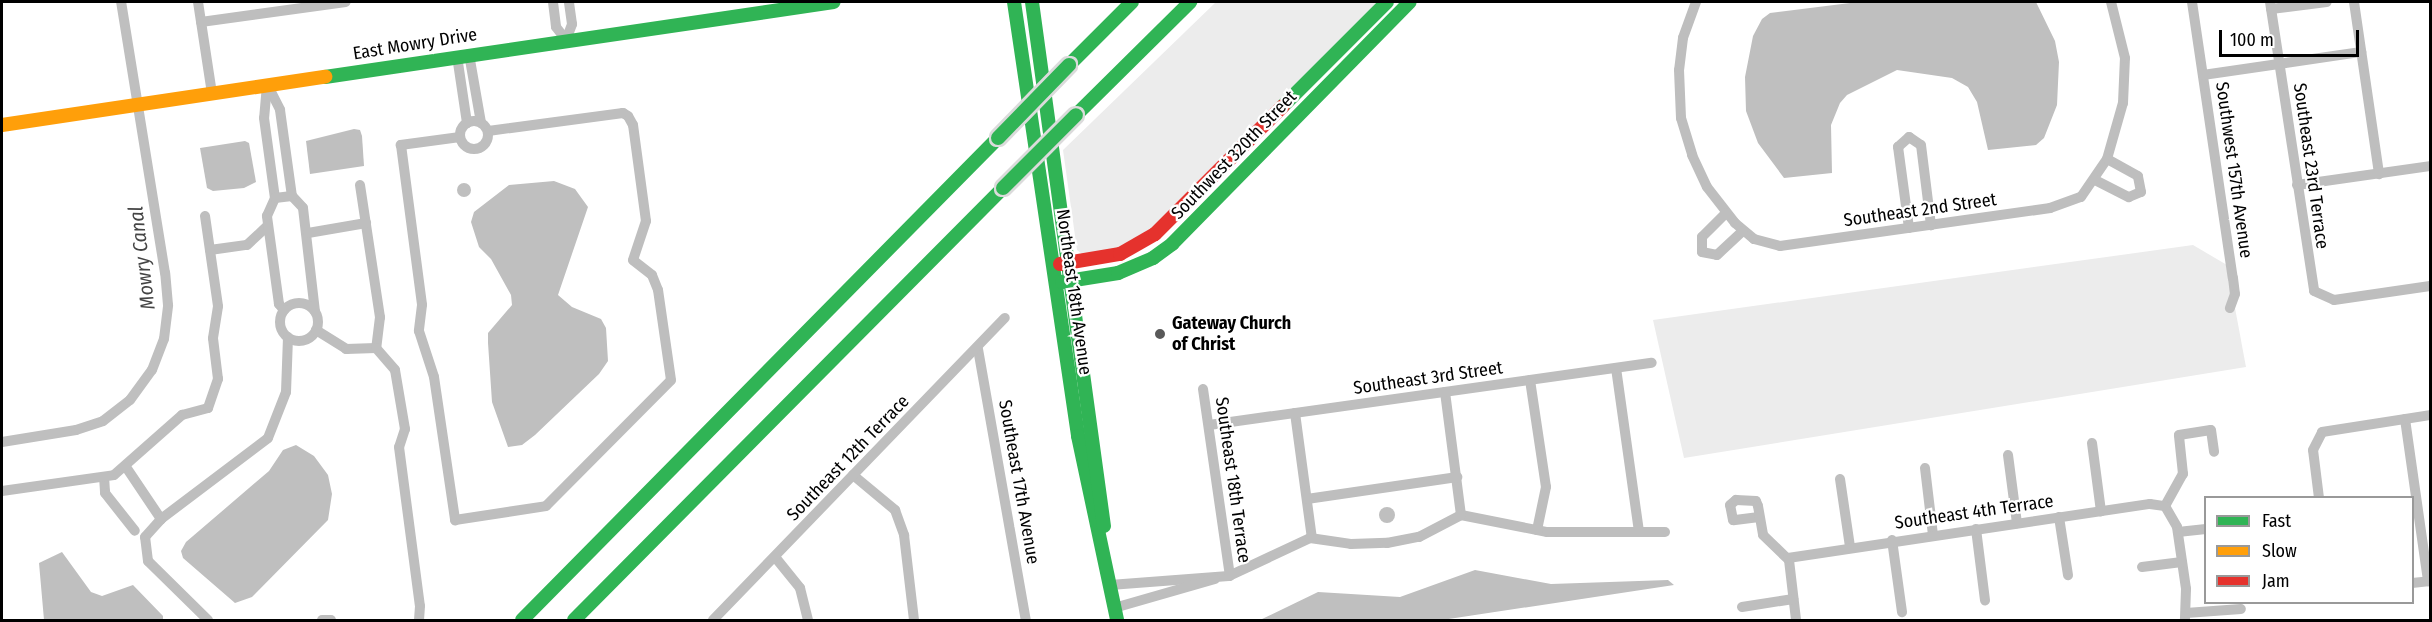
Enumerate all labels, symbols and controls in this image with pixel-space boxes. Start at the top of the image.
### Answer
scale bar [2222,18,2362,56]
street label: East Mowry Drive [351,24,479,64]
text: 100 m [2230,29,2274,51]
street label: Southwest 157th Avenue [2211,81,2257,259]
street label: Southeast 23rd Terrace [2289,82,2333,250]
street label: Southwest 320th Street [1167,86,1301,224]
street label: Southeast 2nd Street [1842,189,1998,231]
water label: Mowry Canal [124,205,160,311]
street label: Northeast 18th Avenue [1052,208,1096,376]
place label: Gateway Church of Christ [1172,313,1291,356]
marker: Gateway Church of Christ [1153,327,1167,341]
street label: Southeast 3rd Street [1352,357,1504,399]
street label: Southeast 12th Terrace [782,391,914,525]
street label: Southeast 18th Terrace [1211,396,1255,564]
street label: Southeast 17th Avenue [994,398,1044,566]
street label: Southeast 4th Terrace [1893,490,2055,534]
legend [2204,496,2414,604]
text: Fast [2262,510,2291,532]
text: Slow [2262,540,2297,562]
text: Jam [2262,570,2290,592]

